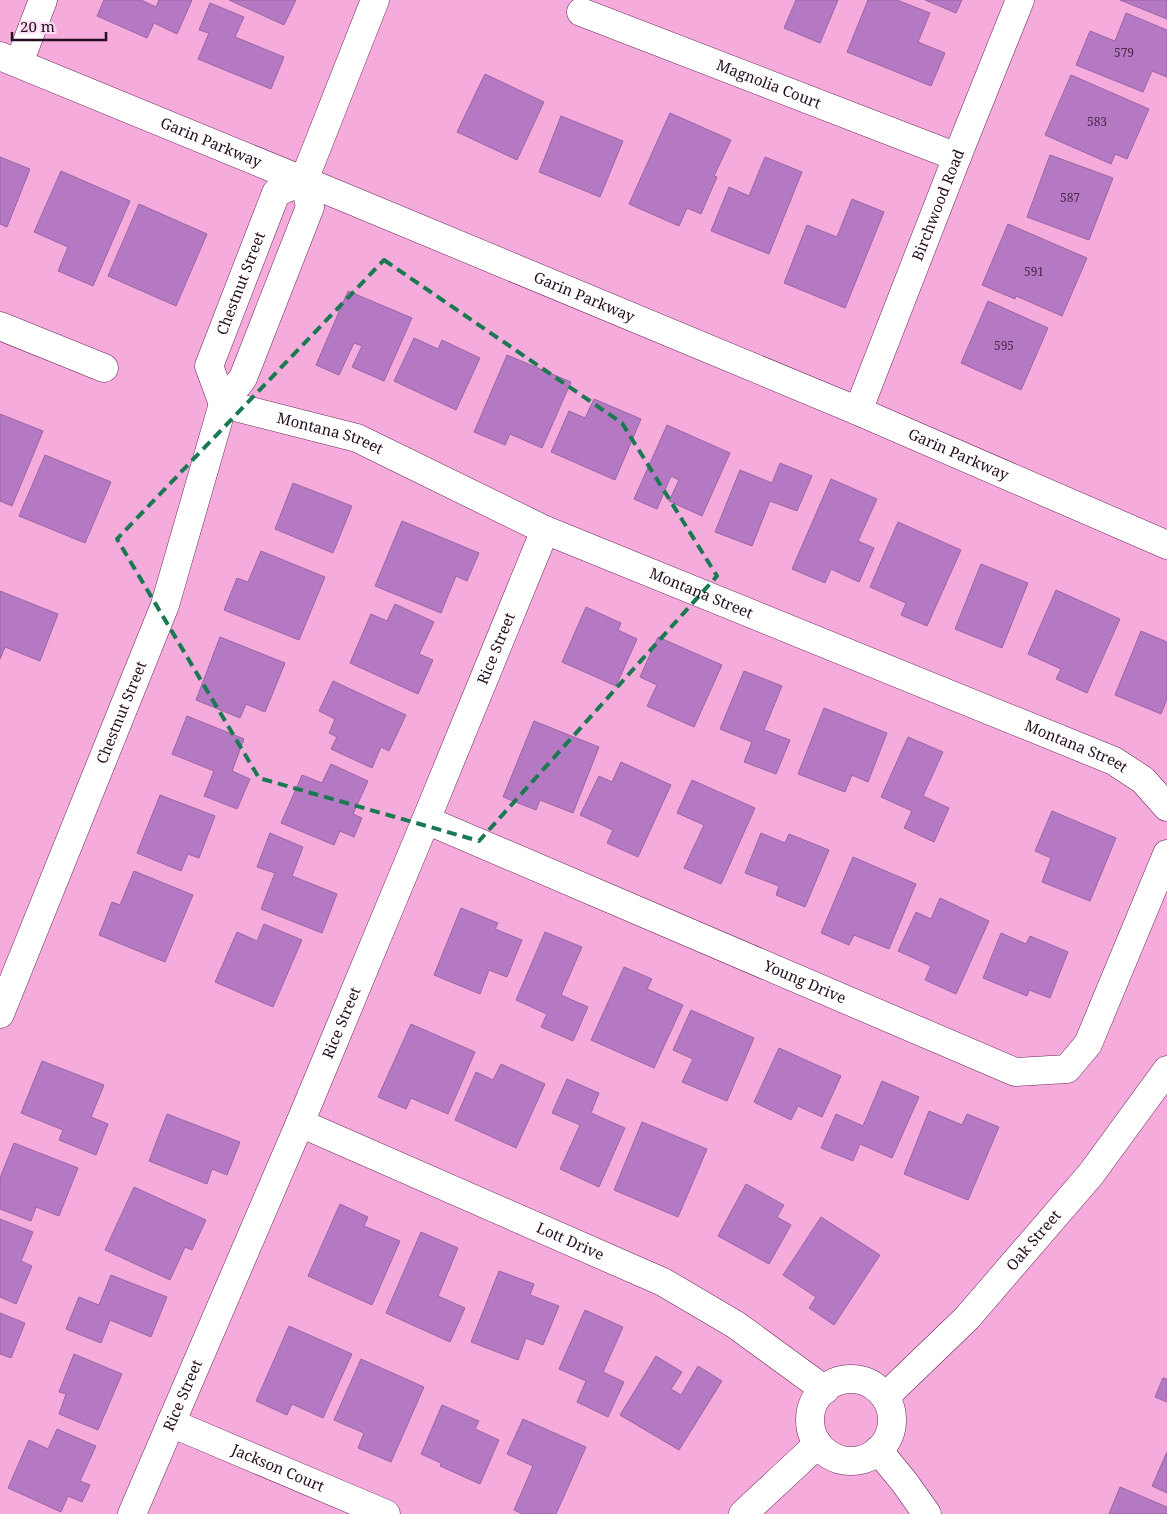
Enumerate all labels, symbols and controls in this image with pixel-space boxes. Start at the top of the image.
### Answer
scale bar [12,10,106,42]
text: 20 m [20,16,55,36]
house number: 579 [1114,44,1134,61]
street label: Magnolia Court [714,54,824,113]
street label: Garin Parkway [158,112,265,172]
house number: 583 [1087,113,1107,130]
street label: Birchwood Road [907,146,968,263]
house number: 587 [1060,189,1080,206]
street label: Chestnut Street [211,229,269,338]
house number: 591 [1024,263,1044,280]
street label: Garin Parkway [531,266,639,326]
house number: 595 [994,337,1014,354]
street label: Montana Street [275,407,387,458]
street label: Garin Parkway [905,423,1013,484]
street label: Montana Street [647,562,756,622]
street label: Rice Street [472,609,519,687]
street label: Chestnut Street [91,658,150,767]
street label: Montana Street [1022,715,1132,776]
street label: Young Drive [760,954,849,1008]
street label: Rice Street [317,984,365,1061]
street label: Oak Street [1001,1205,1065,1275]
street label: Lott Drive [534,1217,608,1264]
street label: Rice Street [158,1356,206,1434]
street label: Jackson Court [228,1438,328,1496]

